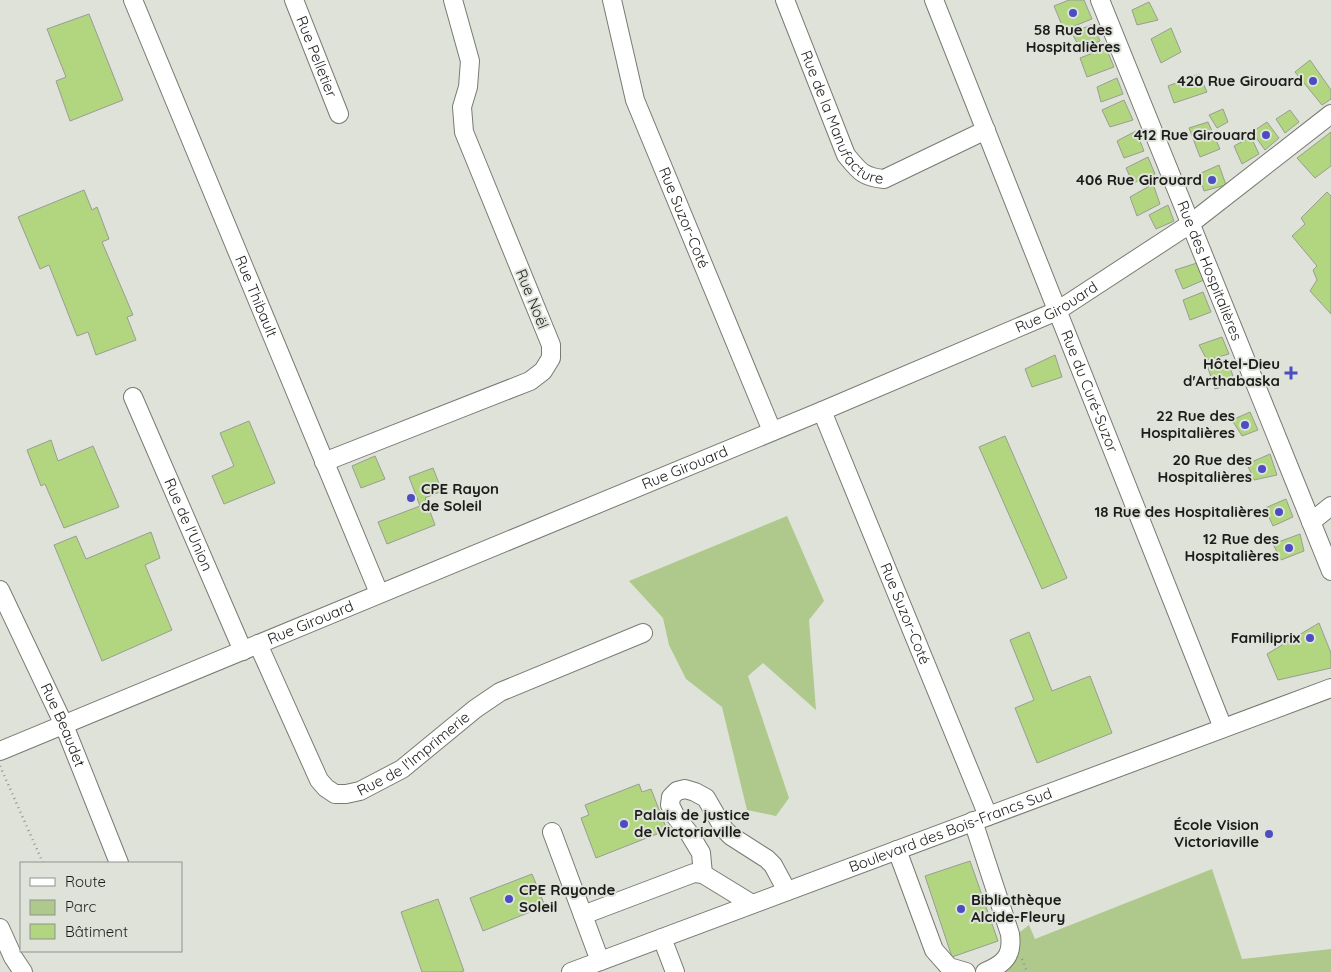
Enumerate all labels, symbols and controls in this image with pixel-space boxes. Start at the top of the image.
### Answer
marker: 58 Rue des Hospitalières [1067,7,1079,19]
street label: Rue Pelletier [292,13,342,100]
place label: 58 Rue des Hospitalières [1026,20,1120,56]
street label: Rue de la Manufacture [797,48,885,188]
place label: 420 Rue Girouard [1177,71,1303,90]
marker: 420 Rue Girouard [1307,75,1319,87]
place label: 412 Rue Girouard [1134,125,1256,144]
marker: 412 Rue Girouard [1260,129,1272,141]
street label: Rue Suzor-Coté [655,164,714,271]
place label: 406 Rue Girouard [1076,170,1202,189]
marker: 406 Rue Girouard [1206,174,1218,186]
street label: Rue des Hospitalières [1173,198,1247,343]
street label: Rue Thibault [231,253,282,340]
street label: Rue Noël [512,266,553,332]
street label: Rue Girouard [1012,277,1101,337]
street label: Rue du Curé-Suzor [1057,327,1123,455]
place label: Hôtel-Dieu d'Arthabaska [1183,354,1280,390]
marker: Hôtel-Dieu d'Arthabaska [1284,366,1298,380]
place label: 22 Rue des Hospitalières [1140,406,1235,442]
marker: 22 Rue des Hospitalières [1239,419,1251,431]
street label: Rue Girouard [639,441,730,494]
place label: 20 Rue des Hospitalières [1157,450,1252,486]
marker: 20 Rue des Hospitalières [1256,463,1268,475]
street label: Rue de l'Union [160,475,217,574]
place label: CPE Rayon de Soleil [421,479,499,515]
marker: CPE Rayon de Soleil [405,492,417,504]
place label: 18 Rue des Hospitalières [1094,502,1269,521]
marker: 18 Rue des Hospitalières [1273,506,1285,518]
place label: 12 Rue des Hospitalières [1184,529,1279,565]
marker: 12 Rue des Hospitalières [1283,542,1295,554]
street label: Rue Suzor-Coté [876,560,935,667]
street label: Rue Girouard [264,596,356,648]
place label: Familiprix [1231,628,1301,647]
marker: Familiprix [1304,632,1316,644]
street label: Rue Beaudet [37,680,90,770]
street label: Rue de l'Imprimerie [354,707,473,800]
street label: Boulevard des Bois-Francs Sud [846,783,1054,876]
place label: Palais de justice de Victoriaville [634,805,750,841]
place label: École Vision Victoriaville [1174,815,1259,851]
marker: Palais de justice de Victoriaville [618,818,630,830]
marker: École Vision Victoriaville [1263,828,1275,840]
legend [20,862,182,952]
text: Route [65,872,106,891]
place label: CPE Rayonde Soleil [519,880,615,916]
place label: Bibliothèque Alcide-Fleury [971,890,1065,926]
marker: CPE Rayonde Soleil [503,893,515,905]
text: Parc [65,897,96,916]
marker: Bibliothèque Alcide-Fleury [955,903,967,915]
text: Bâtiment [65,922,128,941]

